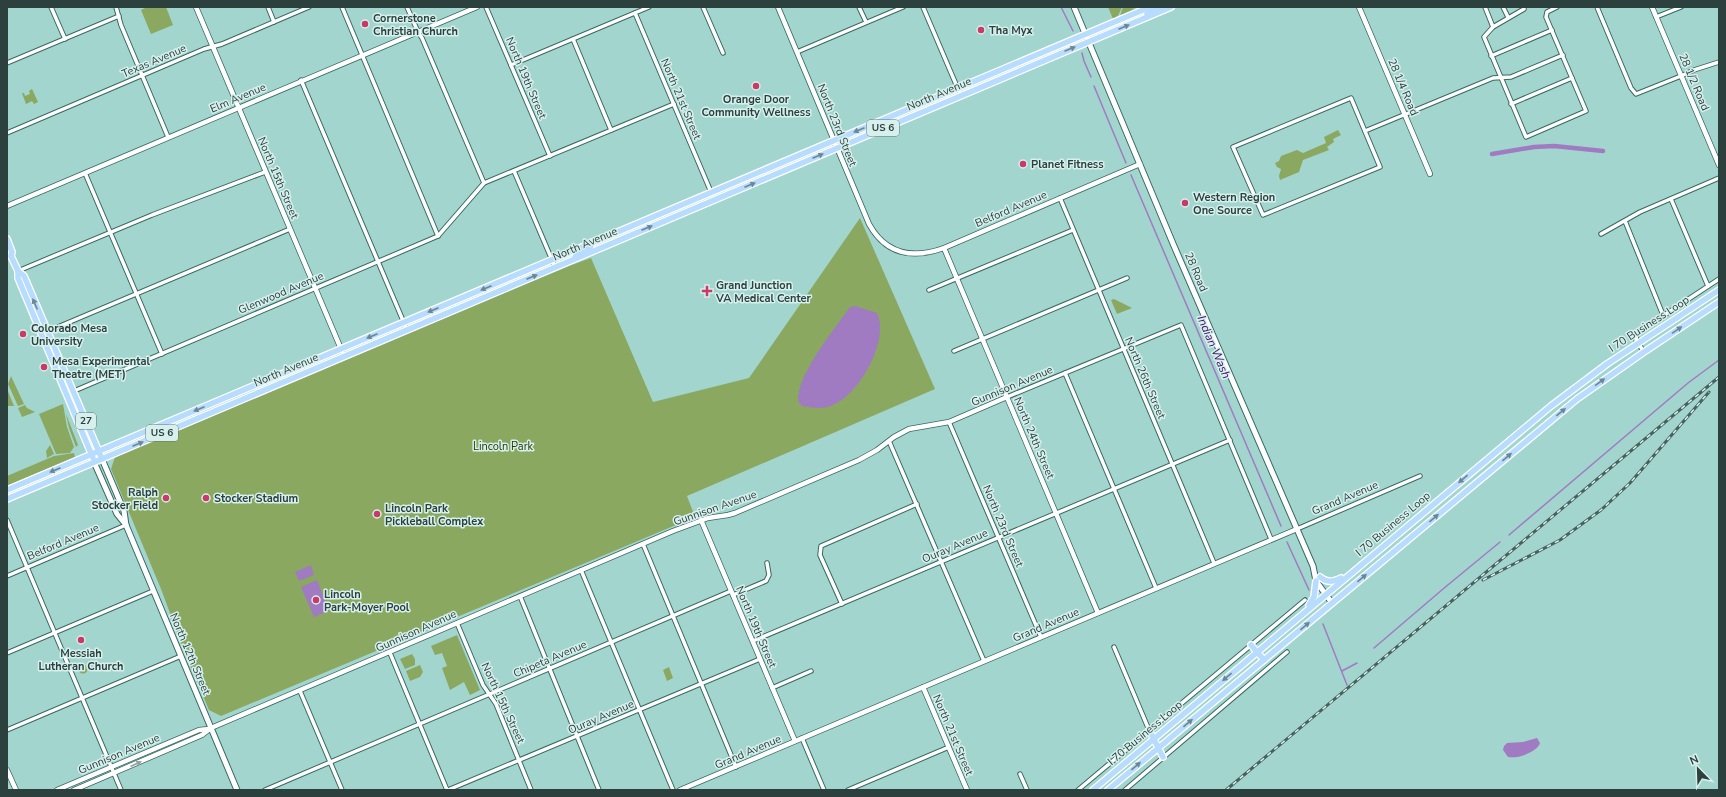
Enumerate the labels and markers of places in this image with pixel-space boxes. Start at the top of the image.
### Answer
place label: Cornerstone Christian Church [373,11,458,39]
marker: Cornerstone Christian Church [360,19,370,29]
place label: Tha Myx [989,23,1033,38]
marker: Tha Myx [976,25,986,35]
marker: Orange Door Community Wellness [751,81,761,91]
place label: Orange Door Community Wellness [701,92,811,120]
place label: Planet Fitness [1031,157,1104,172]
marker: Planet Fitness [1018,159,1028,169]
place label: Western Region One Source [1193,190,1275,218]
marker: Western Region One Source [1180,198,1190,208]
place label: Grand Junction VA Medical Center [715,278,812,306]
marker: Grand Junction VA Medical Center [701,285,713,297]
place label: Colorado Mesa University [31,321,107,349]
marker: Colorado Mesa University [18,329,28,339]
place label: Mesa Experimental Theatre (MET) [52,354,150,382]
marker: Mesa Experimental Theatre (MET) [39,362,49,372]
place label: Ralph Stocker Field [91,485,158,513]
place label: Stocker Stadium [214,491,298,506]
marker: Ralph Stocker Field [161,493,171,503]
marker: Stocker Stadium [201,493,211,503]
place label: Lincoln Park Pickleball Complex [385,501,484,529]
marker: Lincoln Park Pickleball Complex [372,509,382,519]
place label: Lincoln Park-Moyer Pool [324,587,410,615]
marker: Lincoln Park-Moyer Pool [311,595,321,605]
marker: Messiah Lutheran Church [76,635,86,645]
place label: Messiah Lutheran Church [39,646,123,674]

